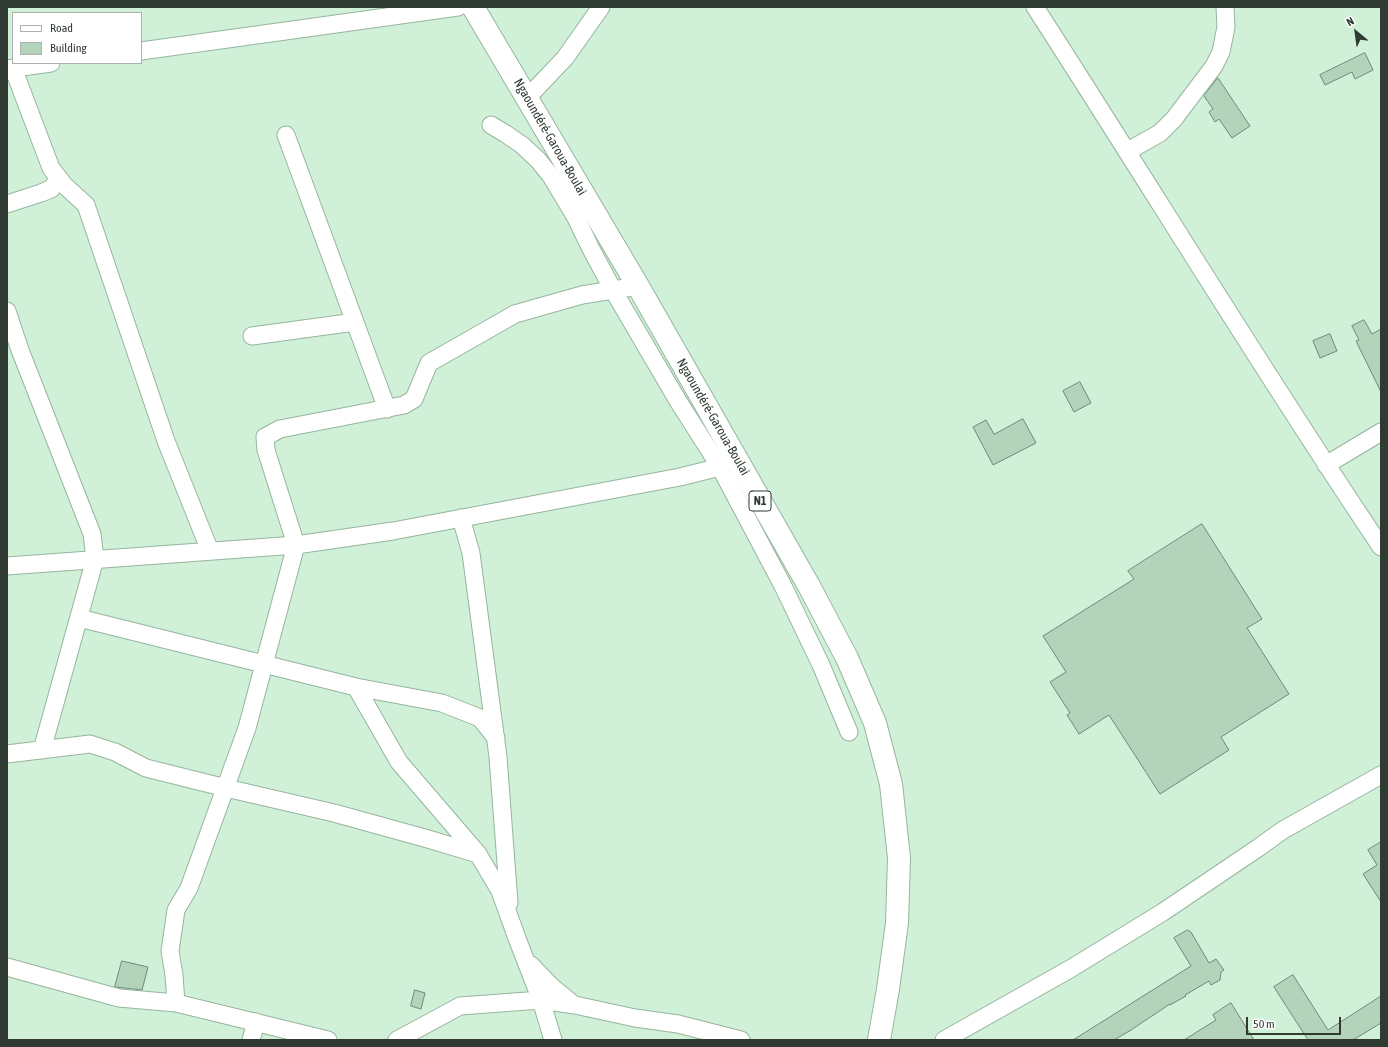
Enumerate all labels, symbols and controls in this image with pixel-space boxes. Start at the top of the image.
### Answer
legend [12,12,142,64]
north arrow [1336,12,1376,52]
text: N [1344,15,1356,28]
text: Road [50,21,73,35]
text: Building [50,41,87,55]
street label: Ngaoundéré-Garoua-Boulai [510,76,590,198]
street label: Ngaoundéré-Garoua-Boulai [673,356,753,478]
road number: N1 [749,491,771,511]
scale bar [1248,1009,1343,1035]
text: 50 m [1253,1017,1275,1031]

